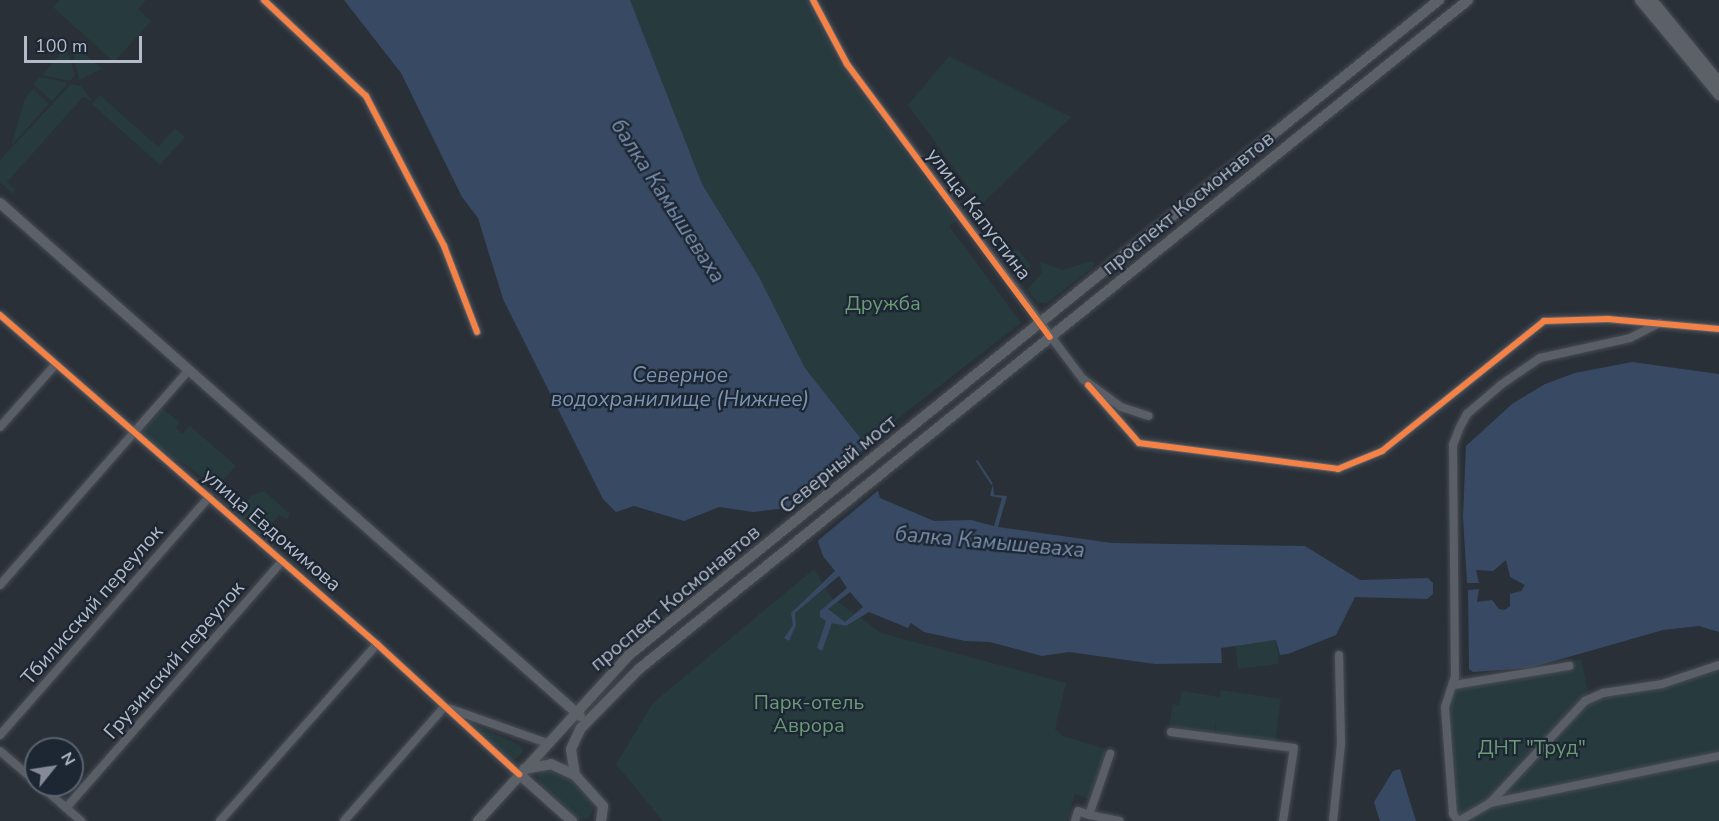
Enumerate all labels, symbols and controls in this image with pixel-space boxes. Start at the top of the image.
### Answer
scale bar [27,24,146,62]
text: 100 m [35,34,87,58]
water label: балка Камышеваха [606,114,730,288]
street label: проспект Космонавтов [1097,126,1279,280]
street label: улица Капустина [922,143,1036,285]
park label: Дружба [845,291,921,315]
water label: Северное водохранилище (Нижнее) [551,362,809,412]
street label: Северный мост [775,409,901,519]
street label: улица Евдокимова [198,463,346,597]
street label: Тбилисский переулок [16,520,168,690]
street label: проспект Космонавтов [585,520,765,676]
water label: балка Камышеваха [894,521,1086,563]
street label: Грузинский переулок [99,576,249,744]
park label: Парк-отель Аврора [754,690,864,737]
park label: ДНТ "Труд" [1478,735,1586,759]
north arrow [24,737,84,797]
text: N [55,748,80,770]

